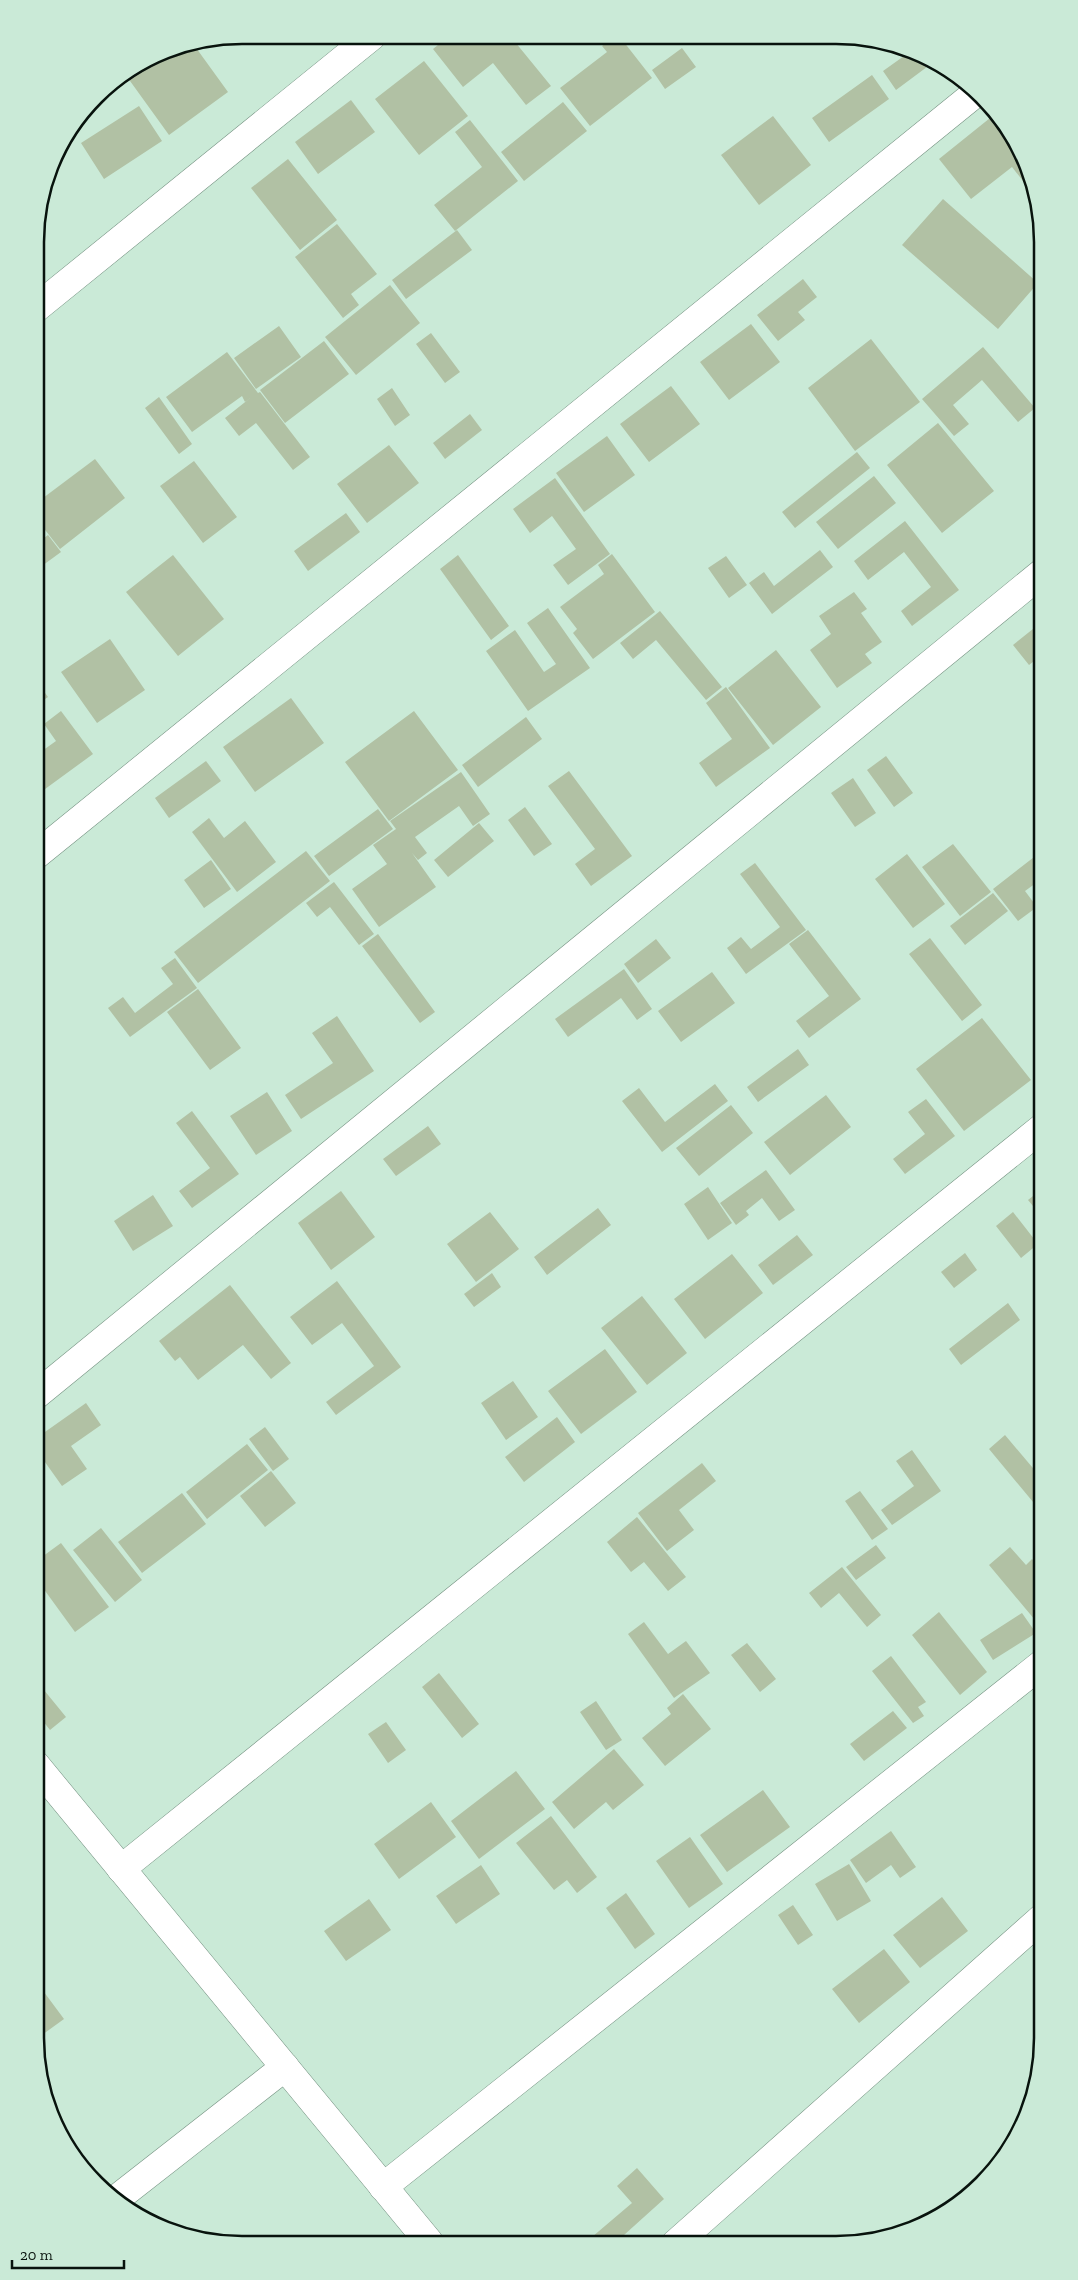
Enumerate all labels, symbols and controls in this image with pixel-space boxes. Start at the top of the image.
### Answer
scale bar [12,2238,125,2270]
text: 20 m [20,2246,53,2264]

